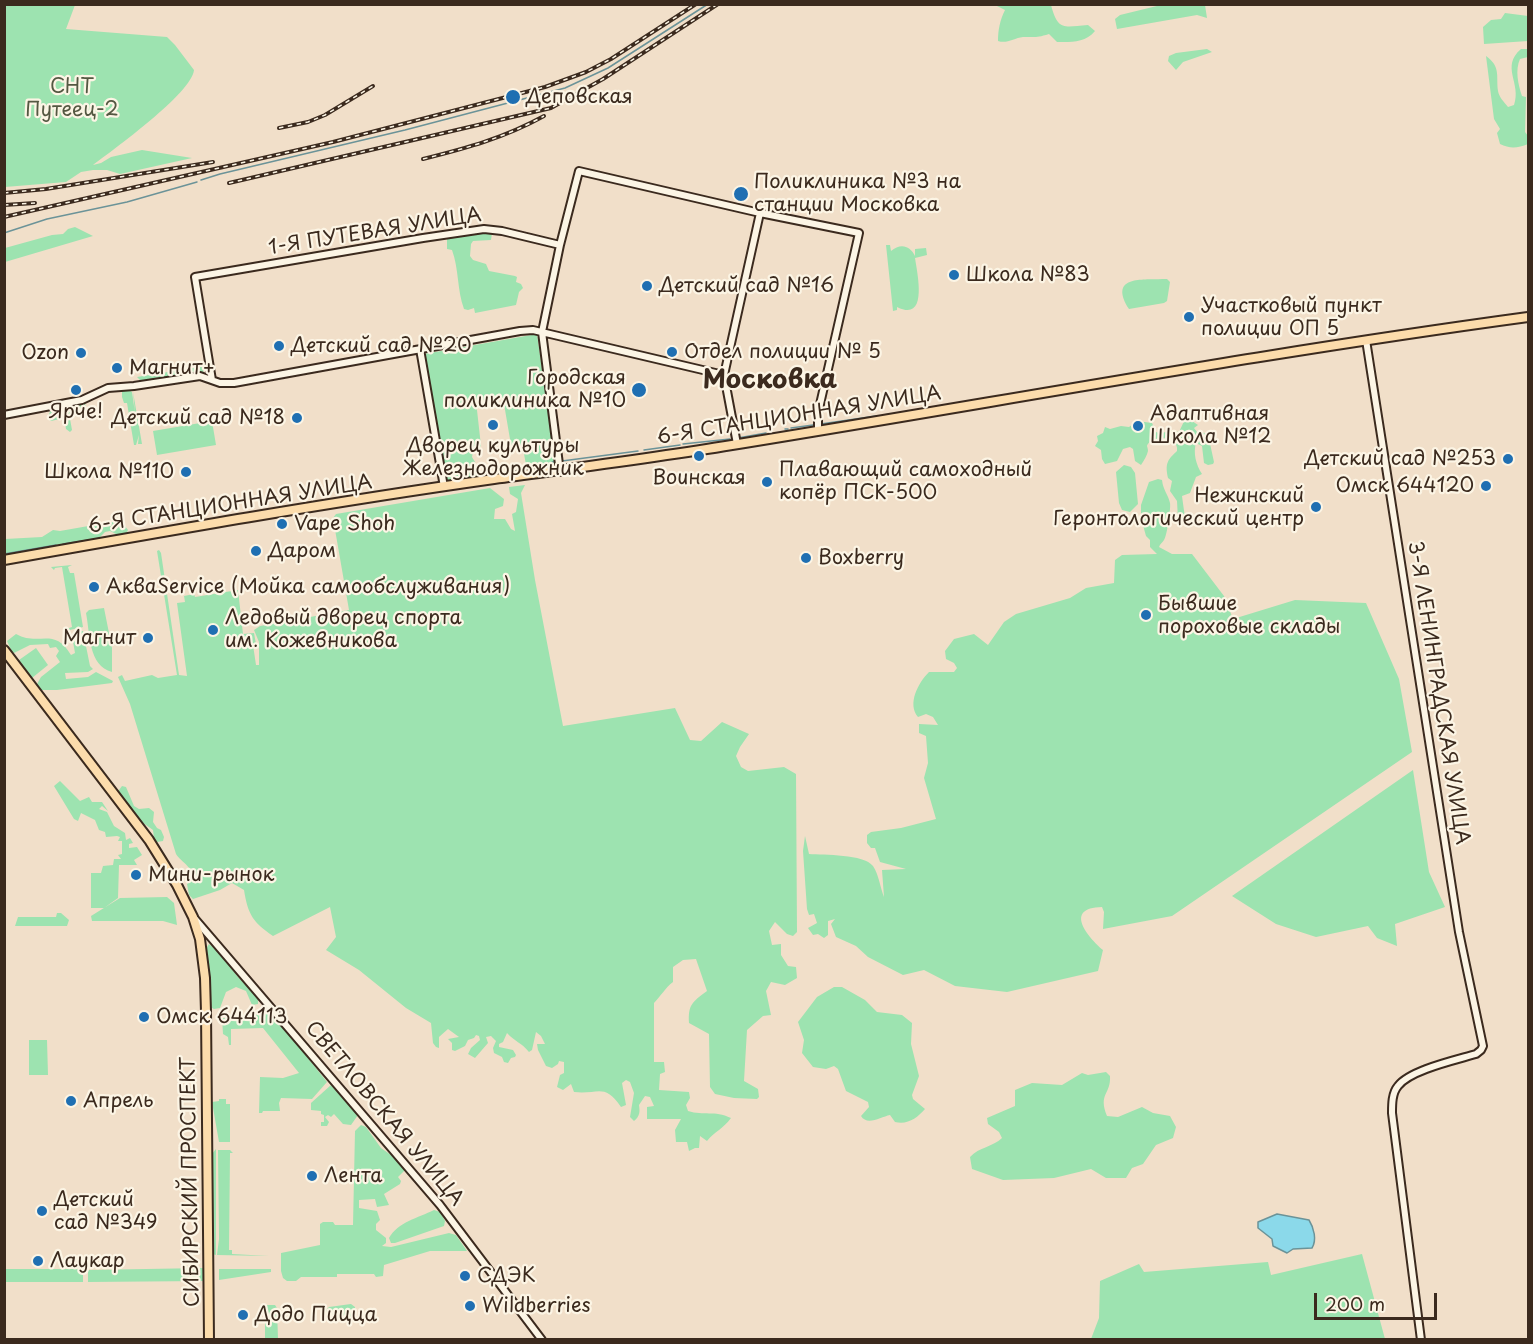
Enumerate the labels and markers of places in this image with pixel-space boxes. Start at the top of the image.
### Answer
place label: Деповская [526,85,633,109]
marker: Деповская [504,88,522,106]
place label: Поликлиника №3 на станции Московка [754,170,961,217]
marker: Поликлиника №3 на станции Московка [732,185,750,203]
place label: Школа №83 [966,263,1090,287]
marker: Школа №83 [947,268,961,282]
place label: Детский сад №16 [659,274,834,298]
marker: Детский сад №16 [640,279,654,293]
place label: Участковый пункт полиции ОП 5 [1201,294,1382,341]
marker: Участковый пункт полиции ОП 5 [1182,310,1196,324]
place label: Детский сад №20 [291,334,472,358]
marker: Детский сад №20 [272,339,286,353]
place label: Отдел полиции № 5 [684,340,881,364]
place label: Ozon [21,341,69,365]
marker: Отдел полиции № 5 [665,345,679,359]
marker: Ozon [74,346,88,360]
place label: Магнит+ [129,356,215,380]
marker: Магнит+ [110,361,124,375]
place label: Городская поликлиника №10 [443,366,626,413]
marker: Городская поликлиника №10 [630,381,648,399]
marker: Ярче! [69,383,83,397]
place label: Ярче! [49,400,103,424]
place label: Адаптивная Школа №12 [1150,402,1271,449]
place label: Детский сад №18 [111,406,285,430]
marker: Детский сад №18 [290,411,304,425]
marker: Дворец культуры Железнодорожник [486,418,500,432]
marker: Адаптивная Школа №12 [1131,419,1145,433]
place label: Дворец культуры Железнодорожник [402,434,584,481]
place label: Детский сад №253 [1305,447,1496,471]
marker: Воинская [692,449,706,463]
marker: Детский сад №253 [1501,452,1515,466]
place label: Плавающий самоходный копёр ПСК-500 [779,458,1032,505]
place label: Школа №110 [44,460,174,484]
marker: Школа №110 [179,465,193,479]
place label: Воинская [652,466,746,490]
place label: Омск 644120 [1335,474,1474,498]
marker: Плавающий самоходный копёр ПСК-500 [760,475,774,489]
marker: Омск 644120 [1479,479,1493,493]
place label: Нежинский Геронтологический центр [1053,484,1304,531]
marker: Нежинский Геронтологический центр [1309,500,1323,514]
place label: Vape Shoh [294,512,395,536]
marker: Vape Shoh [275,517,289,531]
place label: Даром [268,539,336,563]
marker: Даром [249,544,263,558]
place label: Boxberry [818,546,904,570]
marker: Boxberry [799,551,813,565]
place label: АкваService (Мойка самообслуживания) [106,575,510,599]
marker: АкваService (Мойка самообслуживания) [87,580,101,594]
place label: Бывшие пороховые склады [1158,592,1340,639]
place label: Ледовый дворец спорта им. Кожевникова [225,606,462,653]
marker: Бывшие пороховые склады [1139,608,1153,622]
marker: Ледовый дворец спорта им. Кожевникова [206,623,220,637]
place label: Магнит [63,626,136,650]
marker: Магнит [141,631,155,645]
place label: Мини-рынок [148,863,274,887]
marker: Мини-рынок [129,868,143,882]
place label: Омск 644113 [156,1005,287,1029]
marker: Омск 644113 [137,1010,151,1024]
place label: Апрель [83,1089,153,1113]
marker: Апрель [64,1094,78,1108]
place label: Лента [324,1164,383,1188]
marker: Лента [305,1169,319,1183]
place label: Детский сад №349 [54,1188,158,1235]
marker: Детский сад №349 [35,1204,49,1218]
place label: Лаукар [50,1249,125,1273]
marker: Лаукар [31,1254,45,1268]
place label: СДЭК [477,1264,536,1288]
marker: СДЭК [458,1269,472,1283]
place label: Wildberries [482,1294,591,1318]
marker: Wildberries [463,1299,477,1313]
place label: Додо Пицца [255,1303,377,1327]
marker: Додо Пицца [236,1308,250,1322]

